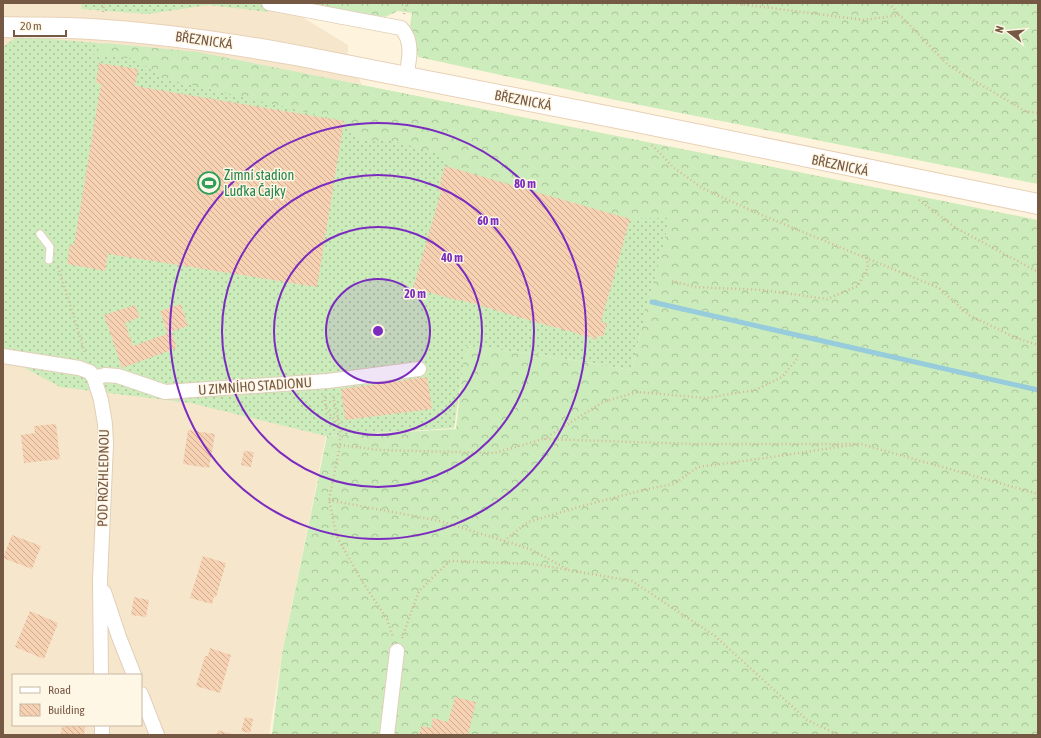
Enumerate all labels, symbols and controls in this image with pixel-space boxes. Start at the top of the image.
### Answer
scale bar [14,12,66,38]
north arrow [989,12,1029,52]
text: 20 m [20,19,42,33]
text: N [993,24,1006,34]
street label: BŘEZNICKÁ [174,28,234,52]
street label: BŘEZNICKÁ [493,87,553,113]
street label: BŘEZNICKÁ [810,151,870,179]
place label: Zimní stadion Luďka Čajky [224,167,294,199]
sports icon: Zimní stadion Luďka Čajky [196,170,222,196]
text: 80 m [514,177,536,191]
text: 60 m [477,214,499,228]
text: 40 m [440,251,463,265]
text: 20 m [404,287,426,301]
centre of rings [371,324,385,338]
street label: U ZIMNÍHO STADIONU [198,374,312,398]
street label: POD ROZHLEDNOU [94,429,112,527]
legend [12,674,142,726]
text: Road [48,683,71,697]
text: Building [48,703,86,717]

